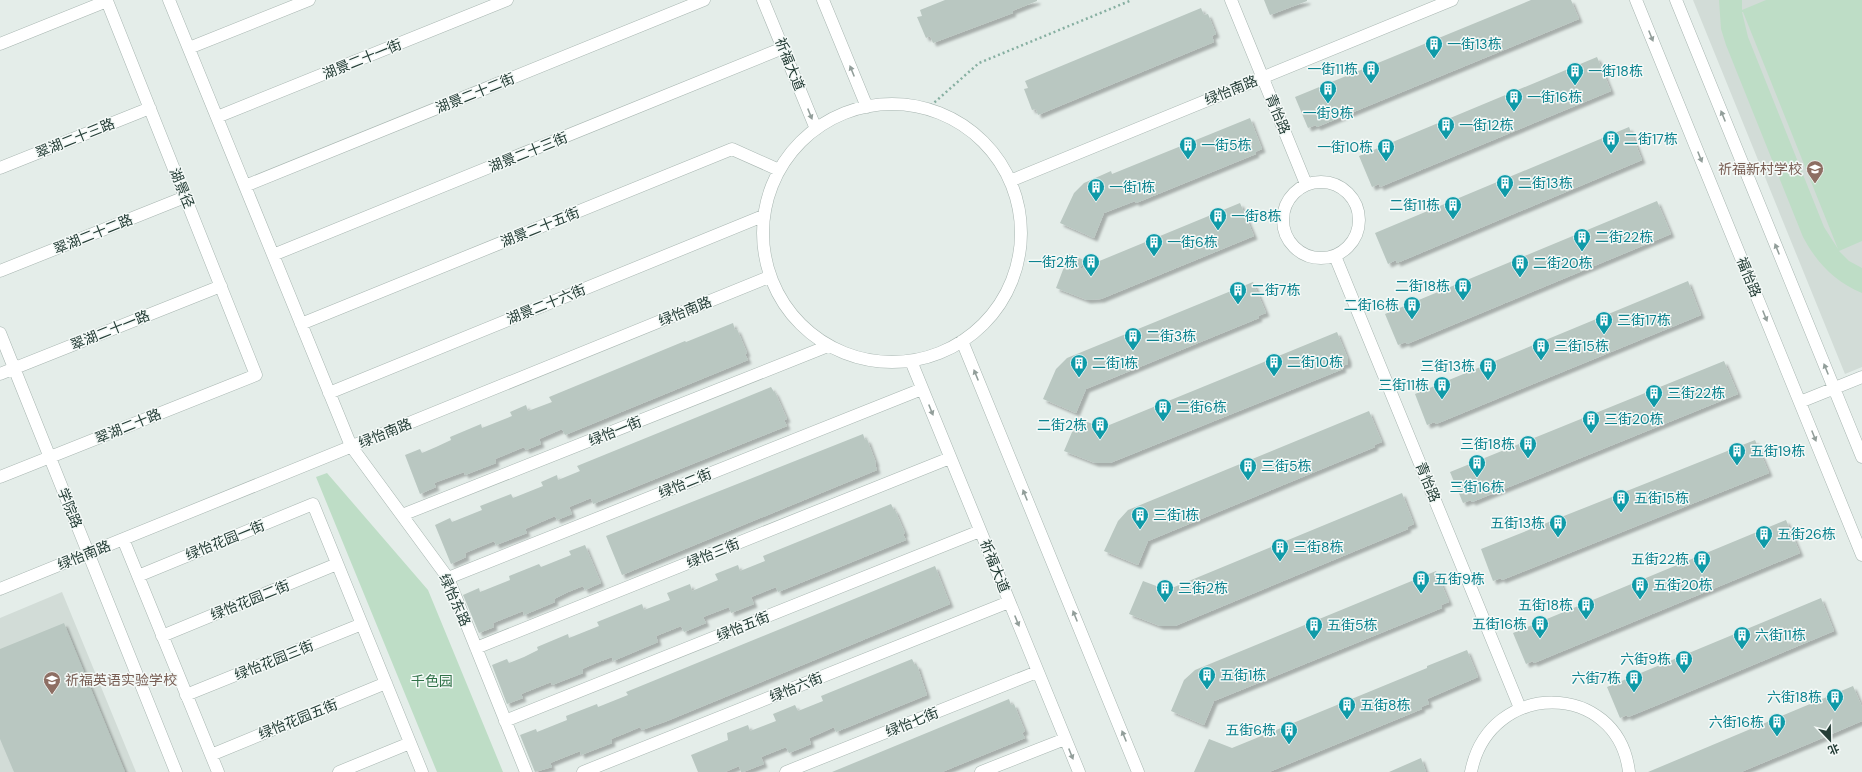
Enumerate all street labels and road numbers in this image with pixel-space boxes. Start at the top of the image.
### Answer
street label: 湖景二十一街 [320,35,404,83]
street label: 祈福大道 [771,35,809,93]
street label: 湖景二十二街 [433,69,517,117]
street label: 绿怡南路 [1202,71,1260,109]
street label: 青怡路 [1262,91,1294,137]
street label: 翠湖二十三路 [33,114,117,162]
street label: 湖景二十三街 [486,128,570,176]
street label: 湖景径 [166,165,198,211]
street label: 湖景二十五街 [498,203,582,251]
street label: 翠湖二十二路 [51,210,135,258]
street label: 福怡路 [1733,254,1765,300]
street label: 湖景二十六街 [504,280,588,328]
street label: 绿怡南路 [656,292,714,330]
street label: 翠湖二十一路 [68,306,152,354]
street label: 翠湖二十路 [92,405,164,447]
street label: 绿怡一街 [586,412,644,450]
street label: 绿怡南路 [356,414,414,452]
street label: 青怡路 [1412,459,1444,505]
street label: 绿怡二街 [656,464,714,502]
street label: 学院路 [54,485,86,531]
street label: 绿怡花园一街 [183,516,267,564]
street label: 绿怡三街 [684,534,742,572]
street label: 绿怡南路 [55,536,113,574]
street label: 祈福大道 [976,537,1014,595]
street label: 绿怡东路 [435,571,475,629]
street label: 绿怡花园二街 [208,576,292,624]
street label: 绿怡五街 [714,607,772,645]
street label: 绿怡花园三街 [232,636,316,684]
street label: 绿怡六街 [767,668,825,706]
street label: 绿怡花园五街 [256,695,340,743]
street label: 绿怡七街 [883,703,941,741]

